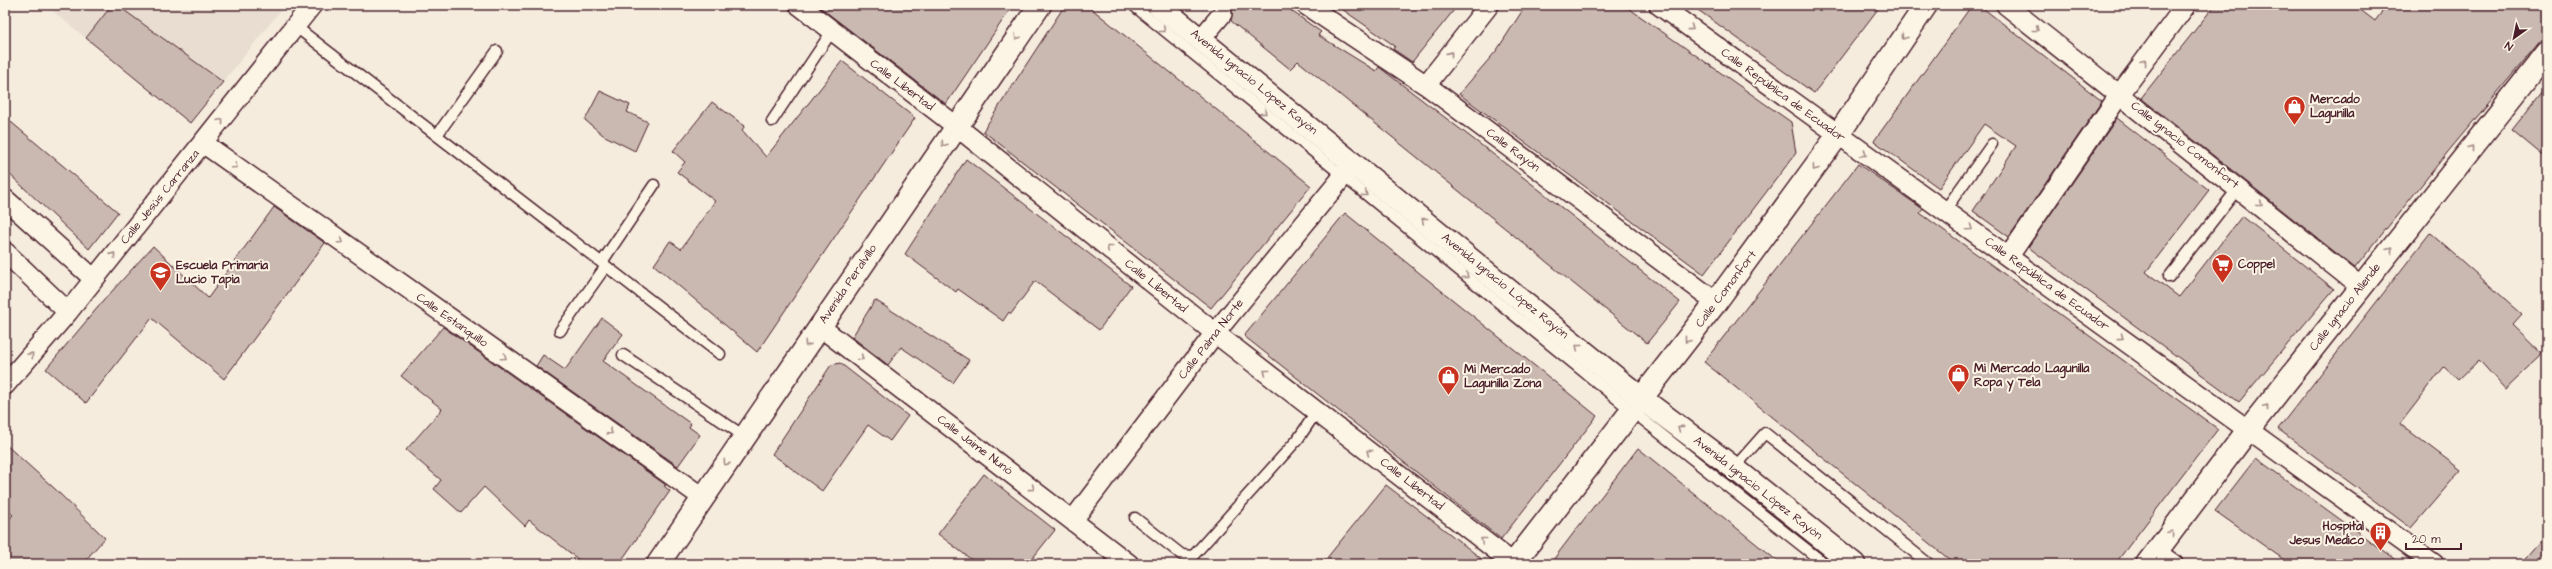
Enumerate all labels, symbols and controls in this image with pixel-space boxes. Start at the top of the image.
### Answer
north arrow [2494,18,2534,58]
one-way arrow [1686,23,1693,30]
one-way arrow [2032,24,2039,31]
one-way arrow [1159,25,1166,32]
street label: Avenida Ignacio López Rayón [1186,25,1321,140]
one-way arrow [1015,33,1022,40]
one-way arrow [1902,33,1909,40]
text: N [2502,38,2516,54]
street label: Calle República de Ecuador [1717,44,1849,146]
one-way arrow [1446,52,1453,59]
street label: Calle Libertad [866,55,938,115]
one-way arrow [2139,60,2146,67]
place label: Mercado Lagunilla [2310,91,2360,124]
shop icon: Mercado Lagunilla [2281,93,2307,126]
street label: Calle Ignacio Comonfort [2127,97,2243,194]
one-way arrow [1260,107,1267,114]
one-way arrow [216,118,223,125]
street label: Calle Rayón [1482,124,1544,177]
one-way arrow [942,140,949,147]
street label: Calle Jesús Carranza [116,146,204,248]
one-way arrow [2467,146,2474,153]
one-way arrow [1860,149,1867,156]
one-way arrow [230,161,237,168]
one-way arrow [1812,163,1819,170]
one-way arrow [1360,189,1368,196]
one-way arrow [2255,200,2262,207]
one-way arrow [1421,217,1429,224]
one-way arrow [1966,223,1973,230]
street label: Avenida Ignacio López Rayón [1437,229,1572,344]
street label: Calle República de Ecuador [1981,233,2113,335]
one-way arrow [336,236,343,243]
street label: Avenida Peralvillo [815,241,881,327]
one-way arrow [1107,246,1114,253]
street label: Calle Comonfort [1691,247,1761,331]
one-way arrow [2386,248,2393,255]
supermarket icon: Coppel [2209,251,2235,284]
one-way arrow [109,253,116,260]
street label: Calle Libertad [1121,255,1191,317]
place label: Coppel [2238,256,2275,274]
place label: Escuela Primaria Lucio Tapia [176,257,269,289]
school or university icon: Escuela Primaria Lucio Tapia [148,259,174,292]
street label: Calle Ignacio Allende [2305,259,2386,355]
one-way arrow [1461,271,1468,278]
street label: Calle Estanquillo [413,289,492,351]
street label: Calle Palma Norte [1174,295,1248,383]
one-way arrow [2117,332,2124,340]
one-way arrow [1685,335,1692,342]
one-way arrow [804,340,812,347]
one-way arrow [1576,345,1583,352]
one-way arrow [500,352,507,360]
one-way arrow [26,353,33,360]
one-way arrow [857,354,864,361]
place label: Mi Mercado Lagunilla Ropa y Tela [1974,360,2090,392]
place label: Mi Mercado Lagunilla Zona [1464,361,1542,394]
shop icon: Mi Mercado Lagunilla Ropa y Tela [1946,362,1972,395]
shop icon: Mi Mercado Lagunilla Zona [1435,363,1461,396]
one-way arrow [1264,370,1271,377]
one-way arrow [2261,404,2268,411]
street label: Calle Jaime Nunó [934,411,1017,479]
one-way arrow [1678,426,1685,433]
one-way arrow [606,427,613,435]
street label: Avenida Ignacio López Rayón [1689,432,1826,545]
one-way arrow [1367,449,1374,456]
street label: Calle Libertad [1377,454,1447,514]
one-way arrow [724,458,731,465]
one-way arrow [1027,483,1034,490]
place label: Hospital Jesus Medico [2288,518,2364,549]
building icon: Hospital Jesus Medico [2367,520,2393,553]
scale bar [2406,525,2461,551]
one-way arrow [2166,530,2173,537]
text: 20 m [2412,531,2441,548]
one-way arrow [1480,537,1487,544]

